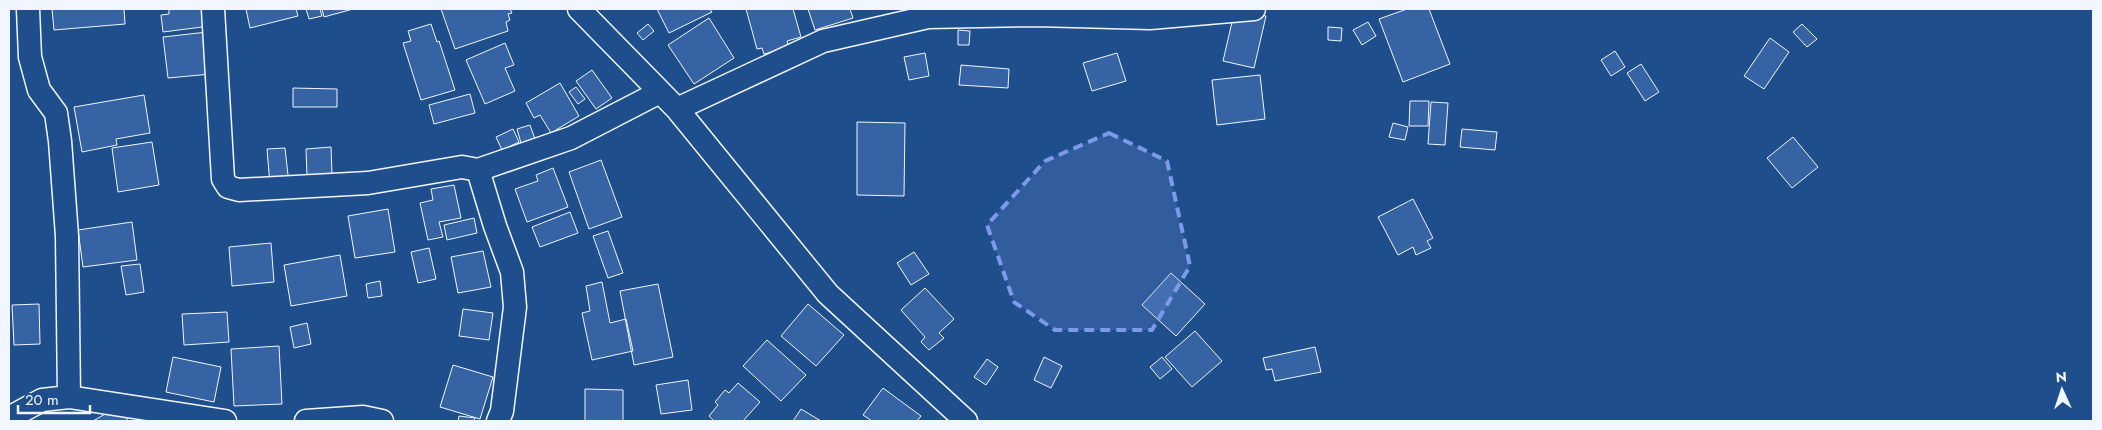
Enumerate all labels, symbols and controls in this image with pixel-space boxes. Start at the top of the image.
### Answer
north arrow [2037,365,2087,415]
text: N [2055,367,2067,387]
scale bar [18,382,90,414]
text: 20 m [25,389,59,411]

